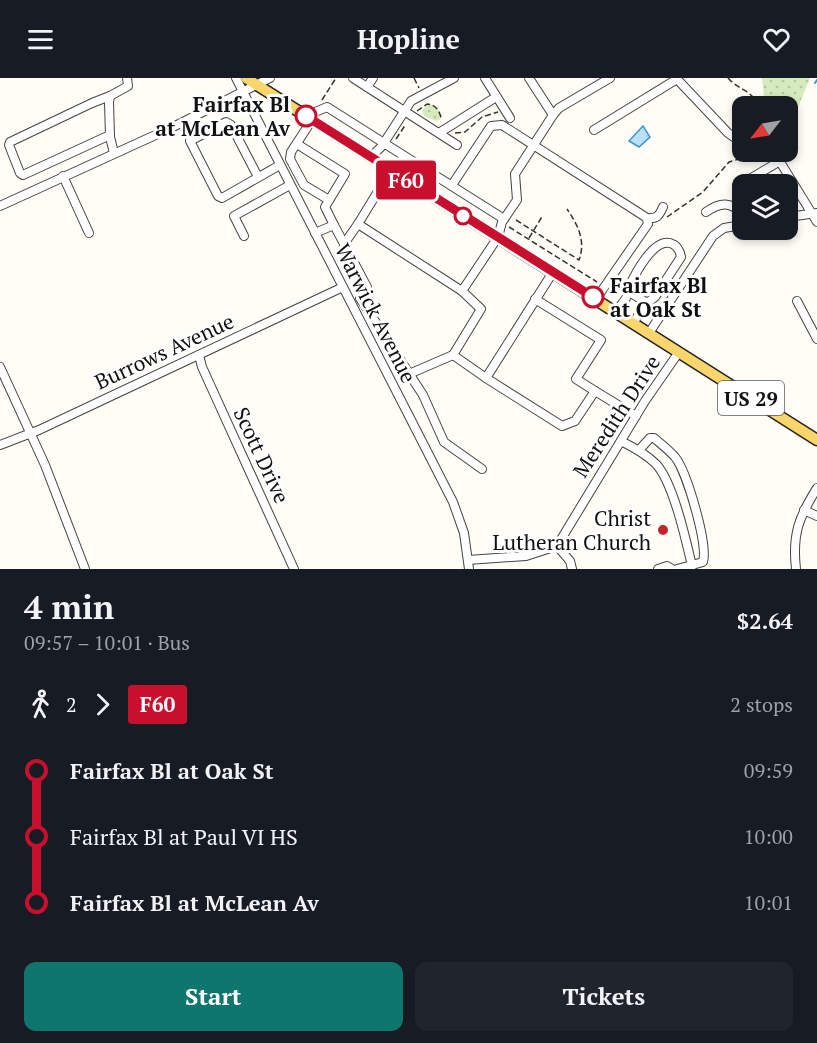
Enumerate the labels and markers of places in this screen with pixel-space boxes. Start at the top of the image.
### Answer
place label: Fairfax Bl at McLean Av [155,90,291,142]
marker: Fairfax Bl at McLean Av [295,105,317,127]
unlabelled marker [454,207,472,225]
place label: Fairfax Bl at Oak St [610,271,707,323]
marker: Fairfax Bl at Oak St [582,286,604,308]
place label: Christ Lutheran Church [492,504,651,556]
marker: Christ Lutheran Church [656,523,670,537]

